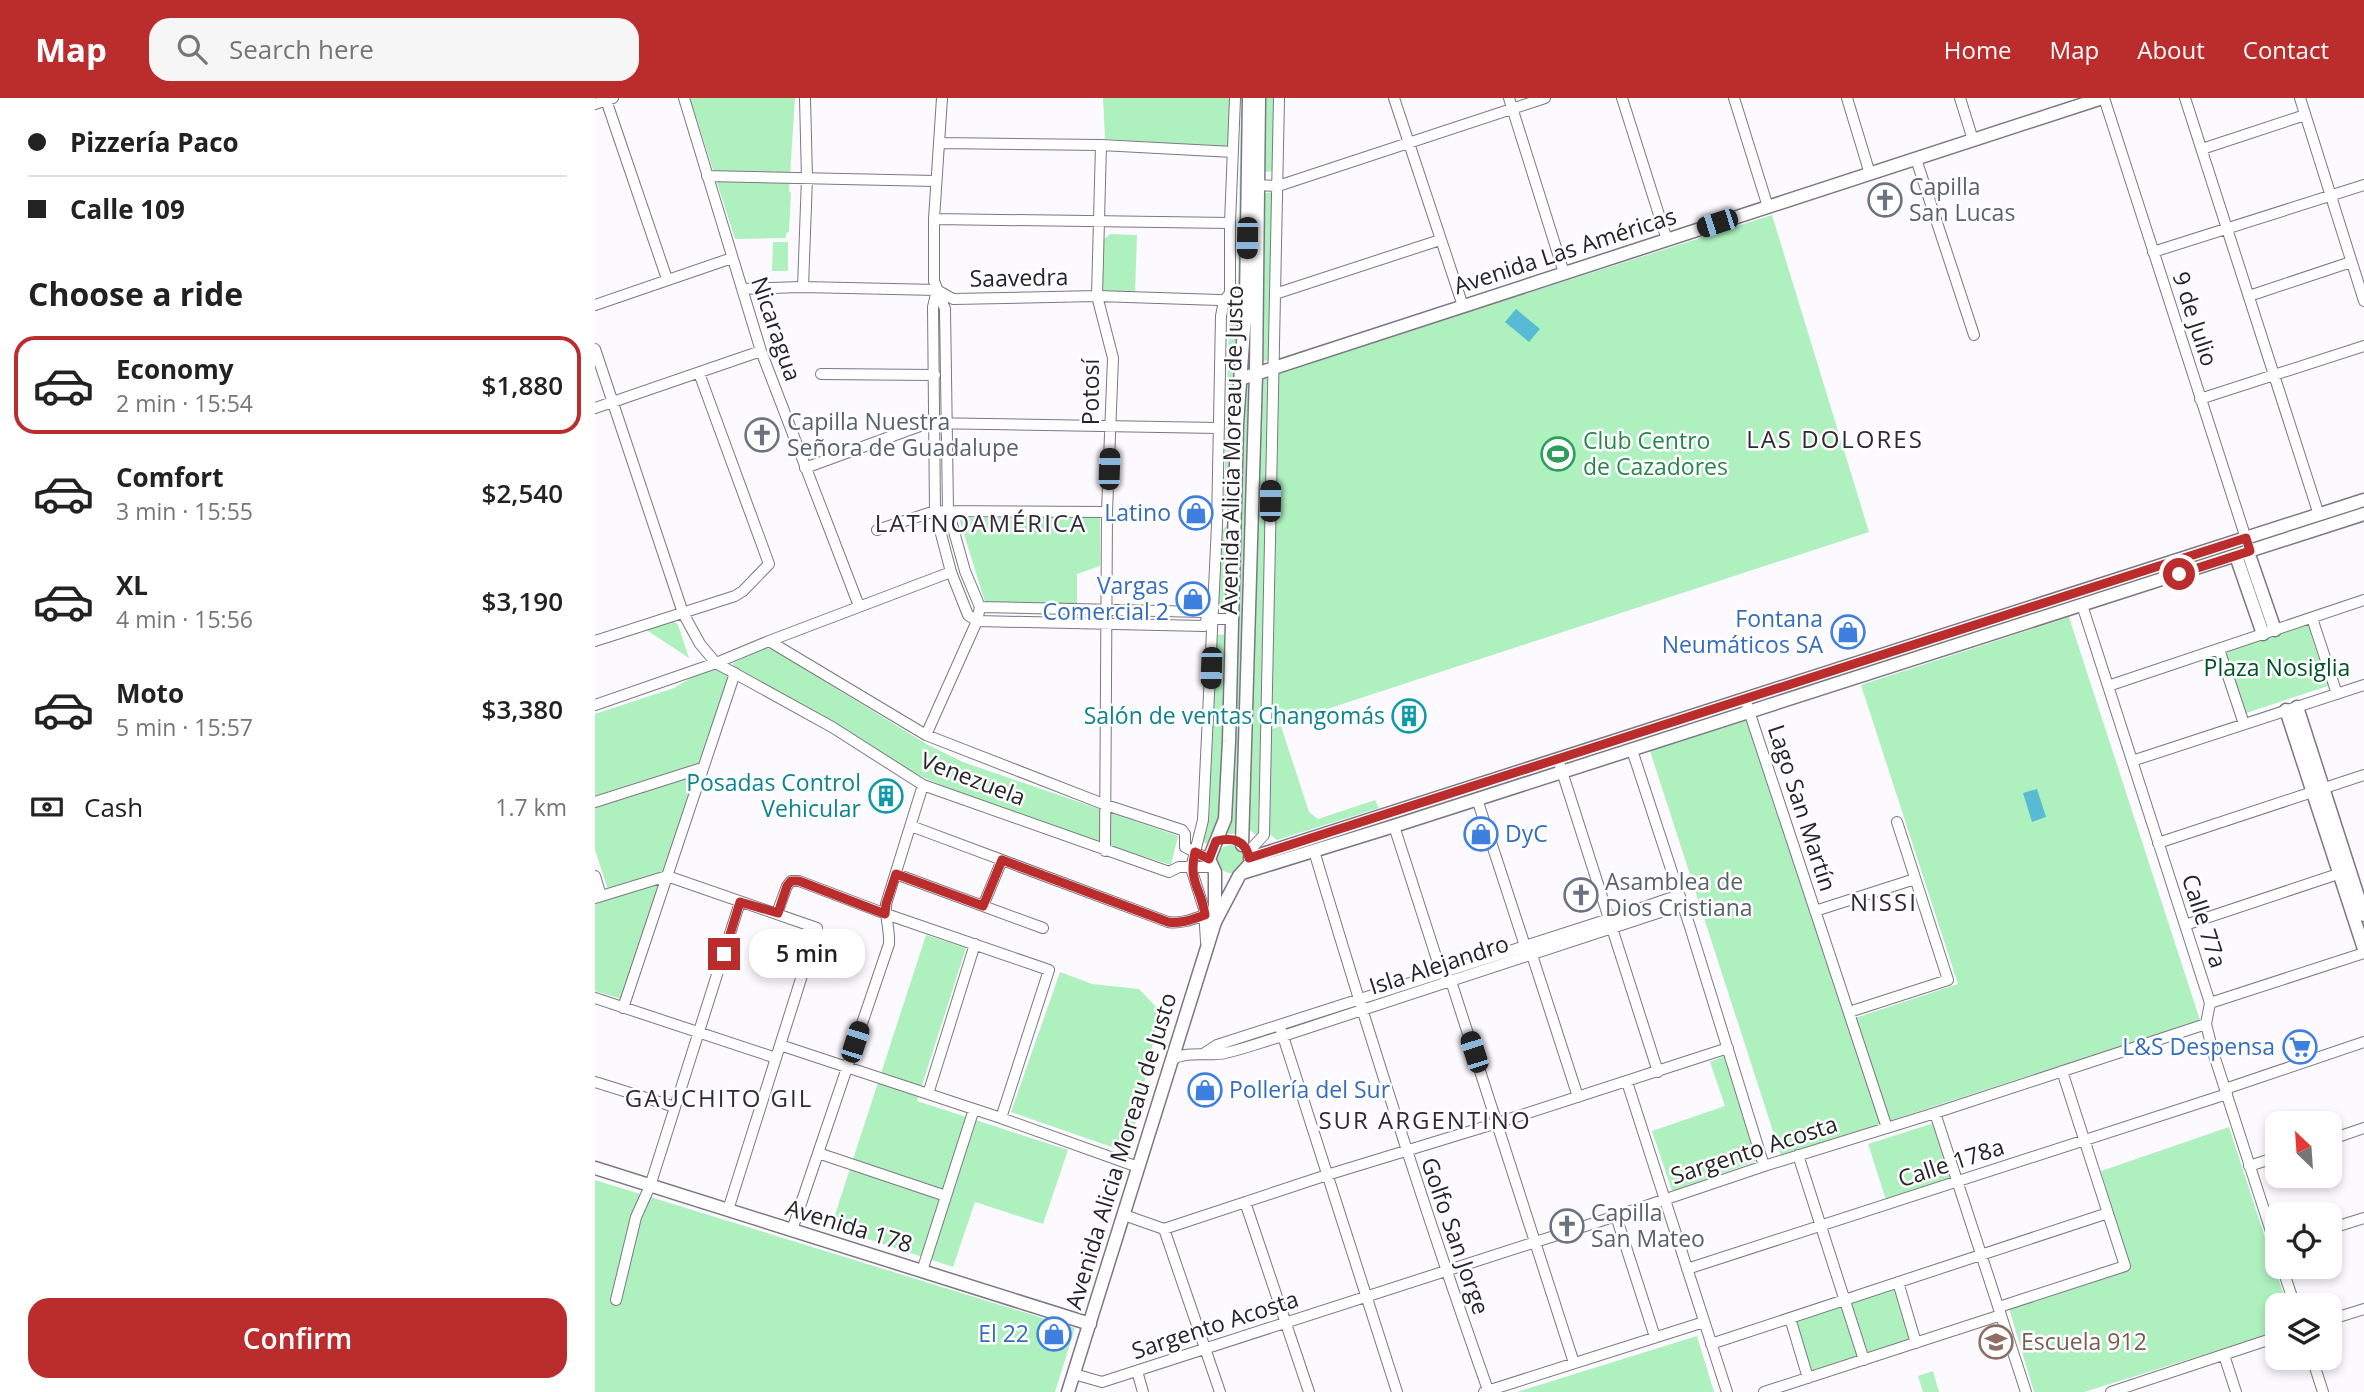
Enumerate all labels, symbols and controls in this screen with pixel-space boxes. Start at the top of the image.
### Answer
search box [149,18,639,81]
text: Map [35,27,107,72]
icon: search [173,30,211,68]
text: Search here [229,31,374,67]
text: Home [1944,33,2012,66]
text: Map [2050,33,2099,66]
text: About [2137,33,2205,66]
text: Contact [2243,33,2329,66]
text: Pizzería Paco [70,124,239,160]
place label: Capilla San Lucas [1909,170,2015,228]
church icon: Capilla San Lucas [1866,181,1904,219]
text: Calle 109 [70,191,185,227]
street label: Avenida Las Américas [1449,199,1680,301]
car [1694,207,1741,239]
car [1237,217,1258,259]
street label: Saavedra [969,260,1069,294]
street label: 9 de Julio [2166,267,2226,370]
text: Choose a ride [28,272,243,315]
street label: Nicaragua [744,272,810,385]
street label: Avenida Alicia Moreau de Justo [1212,285,1250,615]
text: Economy [116,351,234,387]
icon: car [32,354,95,417]
street label: Potosí [1074,358,1106,425]
text: $1,880 [482,367,563,403]
text: 2 min · 15:54 [116,387,253,419]
place label: Capilla Nuestra Señora de Guadalupe [787,405,1019,463]
church icon: Capilla Nuestra Señora de Guadalupe [743,416,781,454]
district label: LAS DOLORES [1746,422,1924,455]
place label: Club Centro de Cazadores [1583,424,1728,482]
sports icon: Club Centro de Cazadores [1539,435,1577,473]
car [1098,448,1121,490]
text: Comfort [116,459,223,495]
icon: car [32,462,95,525]
text: $2,540 [482,475,563,511]
car [1260,480,1281,522]
shop icon: Latino [1177,494,1215,532]
text: 3 min · 15:55 [116,495,253,527]
place label: Latino [1104,496,1171,528]
district label: LATINOAMÉRICA [875,506,1087,539]
route start [2163,558,2195,590]
text: XL [116,567,148,603]
place label: Vargas Comercial 2 [1043,569,1169,627]
icon: car [32,570,95,633]
shop icon: Vargas Comercial 2 [1174,580,1212,618]
text: $3,190 [482,583,563,619]
place label: Fontana Neumáticos SA [1662,602,1823,660]
text: 4 min · 15:56 [116,603,253,635]
shop icon: Fontana Neumáticos SA [1829,613,1867,651]
car [1200,647,1223,689]
park label: Plaza Nosiglia [2204,651,2350,683]
text: Moto [116,675,184,711]
icon: car [32,678,95,741]
text: $3,380 [482,691,563,727]
building icon: Salón de ventas Changomás [1390,697,1428,735]
place label: Salón de ventas Changomás [1084,699,1385,731]
text: 5 min · 15:57 [116,711,253,743]
street label: Lago San Martín [1761,720,1845,895]
street label: Venezuela [916,743,1030,813]
place label: Posadas Control Vehicular [686,766,862,824]
building icon: Posadas Control Vehicular [867,777,905,815]
icon: cash [28,788,66,826]
text: Cash [84,789,143,825]
text: 1.7 km [495,791,567,823]
shop icon: DyC [1462,815,1500,853]
place label: DyC [1505,817,1548,849]
place label: Asamblea de Dios Cristiana [1605,865,1753,923]
street label: Calle 77a [2175,870,2235,972]
church icon: Asamblea de Dios Cristiana [1562,876,1600,914]
district label: NISSI [1850,885,1918,918]
street label: Isla Alejandro [1365,926,1513,1002]
callout: 5 min [749,930,864,978]
text: 5 min [776,937,838,969]
route end [708,938,740,970]
street label: Avenida Alicia Moreau de Justo [1057,989,1183,1313]
car [839,1019,872,1065]
supermarket icon: L&S Despensa [2281,1028,2319,1066]
car [1458,1029,1491,1075]
place label: L&S Despensa [2122,1030,2275,1062]
shop icon: Pollería del Sur [1186,1071,1224,1109]
place label: Pollería del Sur [1229,1073,1391,1105]
district label: GAUCHITO GIL [625,1081,813,1114]
district label: SUR ARGENTINO [1318,1103,1532,1136]
street label: Sargento Acosta [1666,1107,1841,1191]
north arrow [2265,1111,2341,1188]
map controls [2265,1111,2342,1370]
street label: Calle 178a [1893,1130,2008,1194]
street label: Golfo San Jorge [1414,1153,1498,1319]
street label: Avenida 178 [782,1191,917,1260]
place label: Capilla San Mateo [1591,1196,1705,1254]
button: locate [2265,1202,2342,1279]
church icon: Capilla San Mateo [1548,1207,1586,1245]
street label: Sargento Acosta [1127,1282,1302,1366]
button: layers [2265,1293,2342,1370]
button: Confirm [28,1298,567,1378]
shop icon: El 22 [1035,1315,1073,1353]
place label: El 22 [978,1317,1029,1349]
school or university icon: Escuela 912 [1977,1323,2015,1361]
place label: Escuela 912 [2021,1325,2147,1357]

